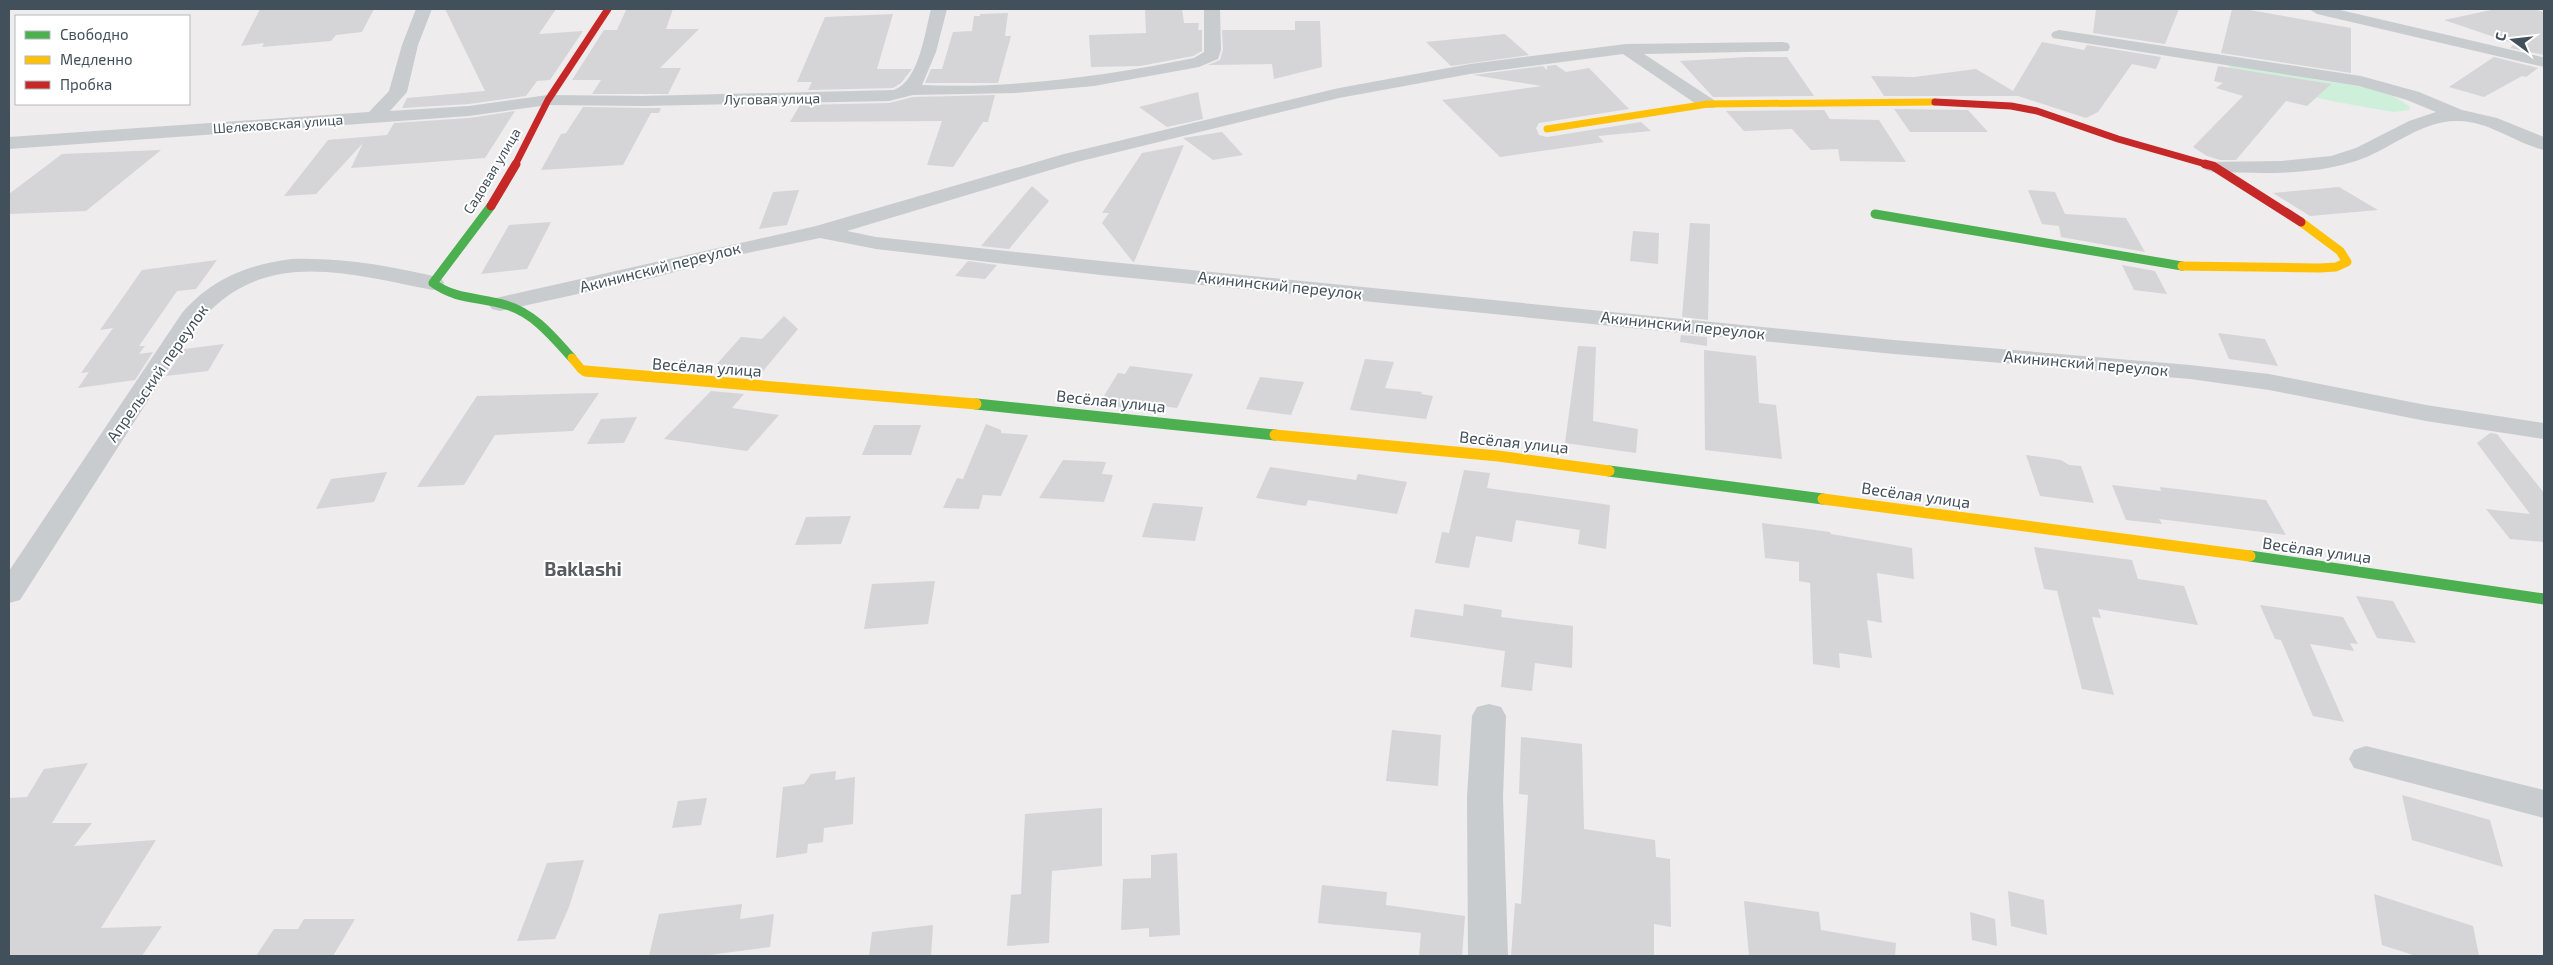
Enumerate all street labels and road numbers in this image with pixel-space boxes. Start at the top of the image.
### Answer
street label: Луговая улица [724,89,820,108]
street label: Шелеховская улица [212,110,344,137]
street label: Садовая улица [459,125,524,217]
street label: Акининский переулок [577,237,743,297]
street label: Акининский переулок [1197,266,1364,304]
street label: Апрельский переулок [102,300,212,446]
street label: Акининский переулок [1600,306,1767,344]
street label: Акининский переулок [2003,346,2170,380]
street label: Весёлая улица [652,353,762,381]
street label: Весёлая улица [1055,385,1167,417]
street label: Весёлая улица [1458,426,1570,458]
street label: Весёлая улица [1860,477,1972,513]
street label: Весёлая улица [2261,532,2373,568]

